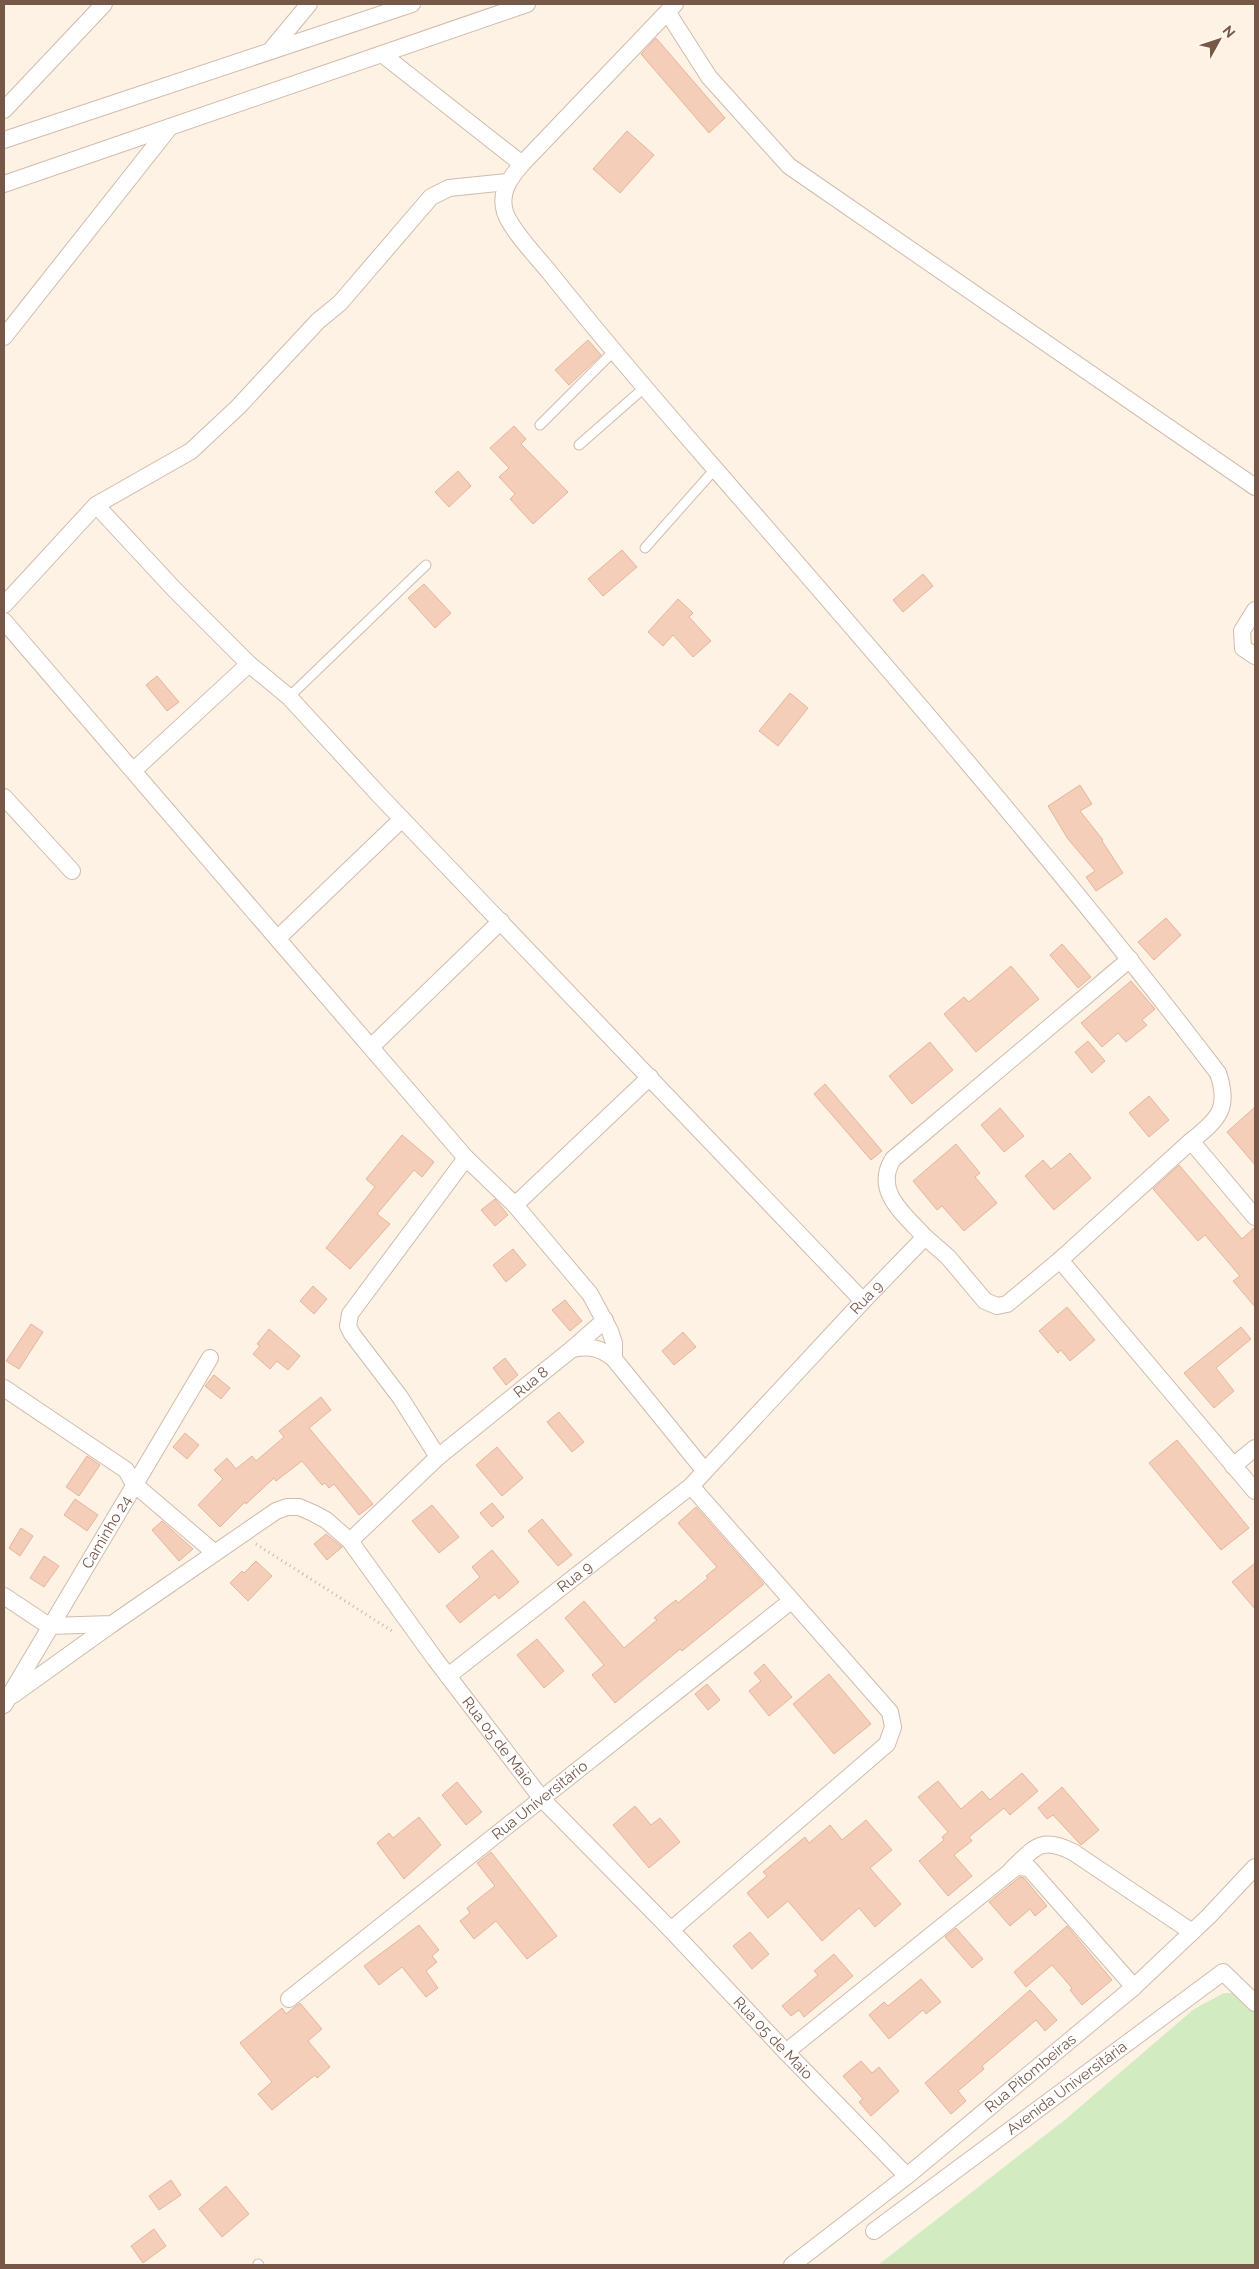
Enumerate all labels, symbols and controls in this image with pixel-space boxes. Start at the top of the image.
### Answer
north arrow [1194,15,1244,65]
text: N [1219,22,1239,41]
street label: Rua 9 [846,1277,887,1318]
street label: Rua 8 [510,1363,552,1402]
street label: Caminho 24 [78,1492,135,1572]
street label: Rua 9 [554,1557,596,1596]
street label: Rua 05 de Maio [458,1693,538,1790]
street label: Rua Universitário [488,1757,591,1844]
street label: Rua 05 de Maio [730,1993,817,2083]
street label: Rua Pitombeiras [981,2030,1080,2116]
street label: Avenida Universitária [1003,2037,1130,2138]

